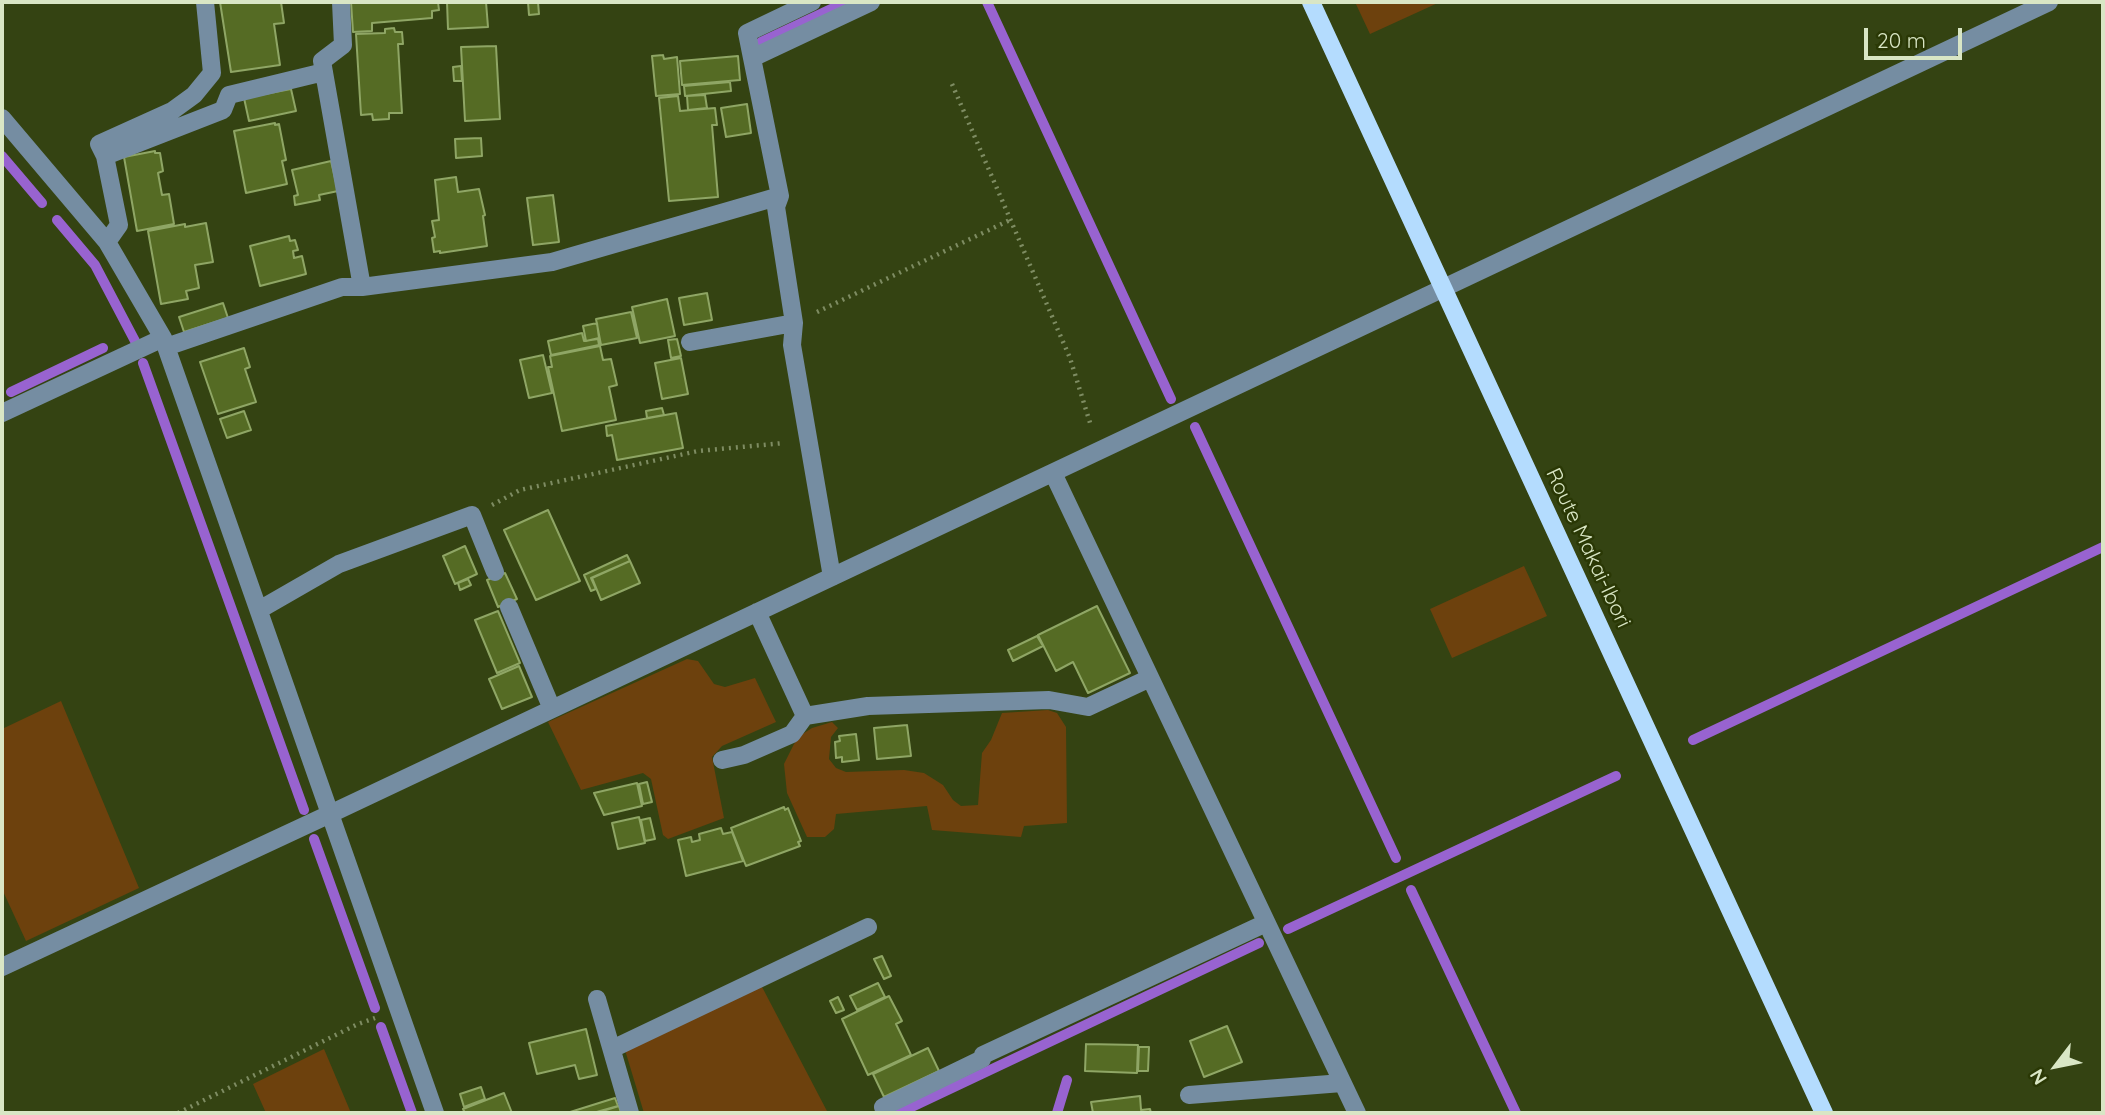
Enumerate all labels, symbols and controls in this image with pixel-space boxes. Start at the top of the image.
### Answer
scale bar [1867,14,1965,58]
text: 20 m [1877,27,1926,53]
street label: Route Makai-Ibori [1540,464,1636,632]
north arrow [2021,1031,2091,1101]
text: N [2024,1065,2052,1089]

